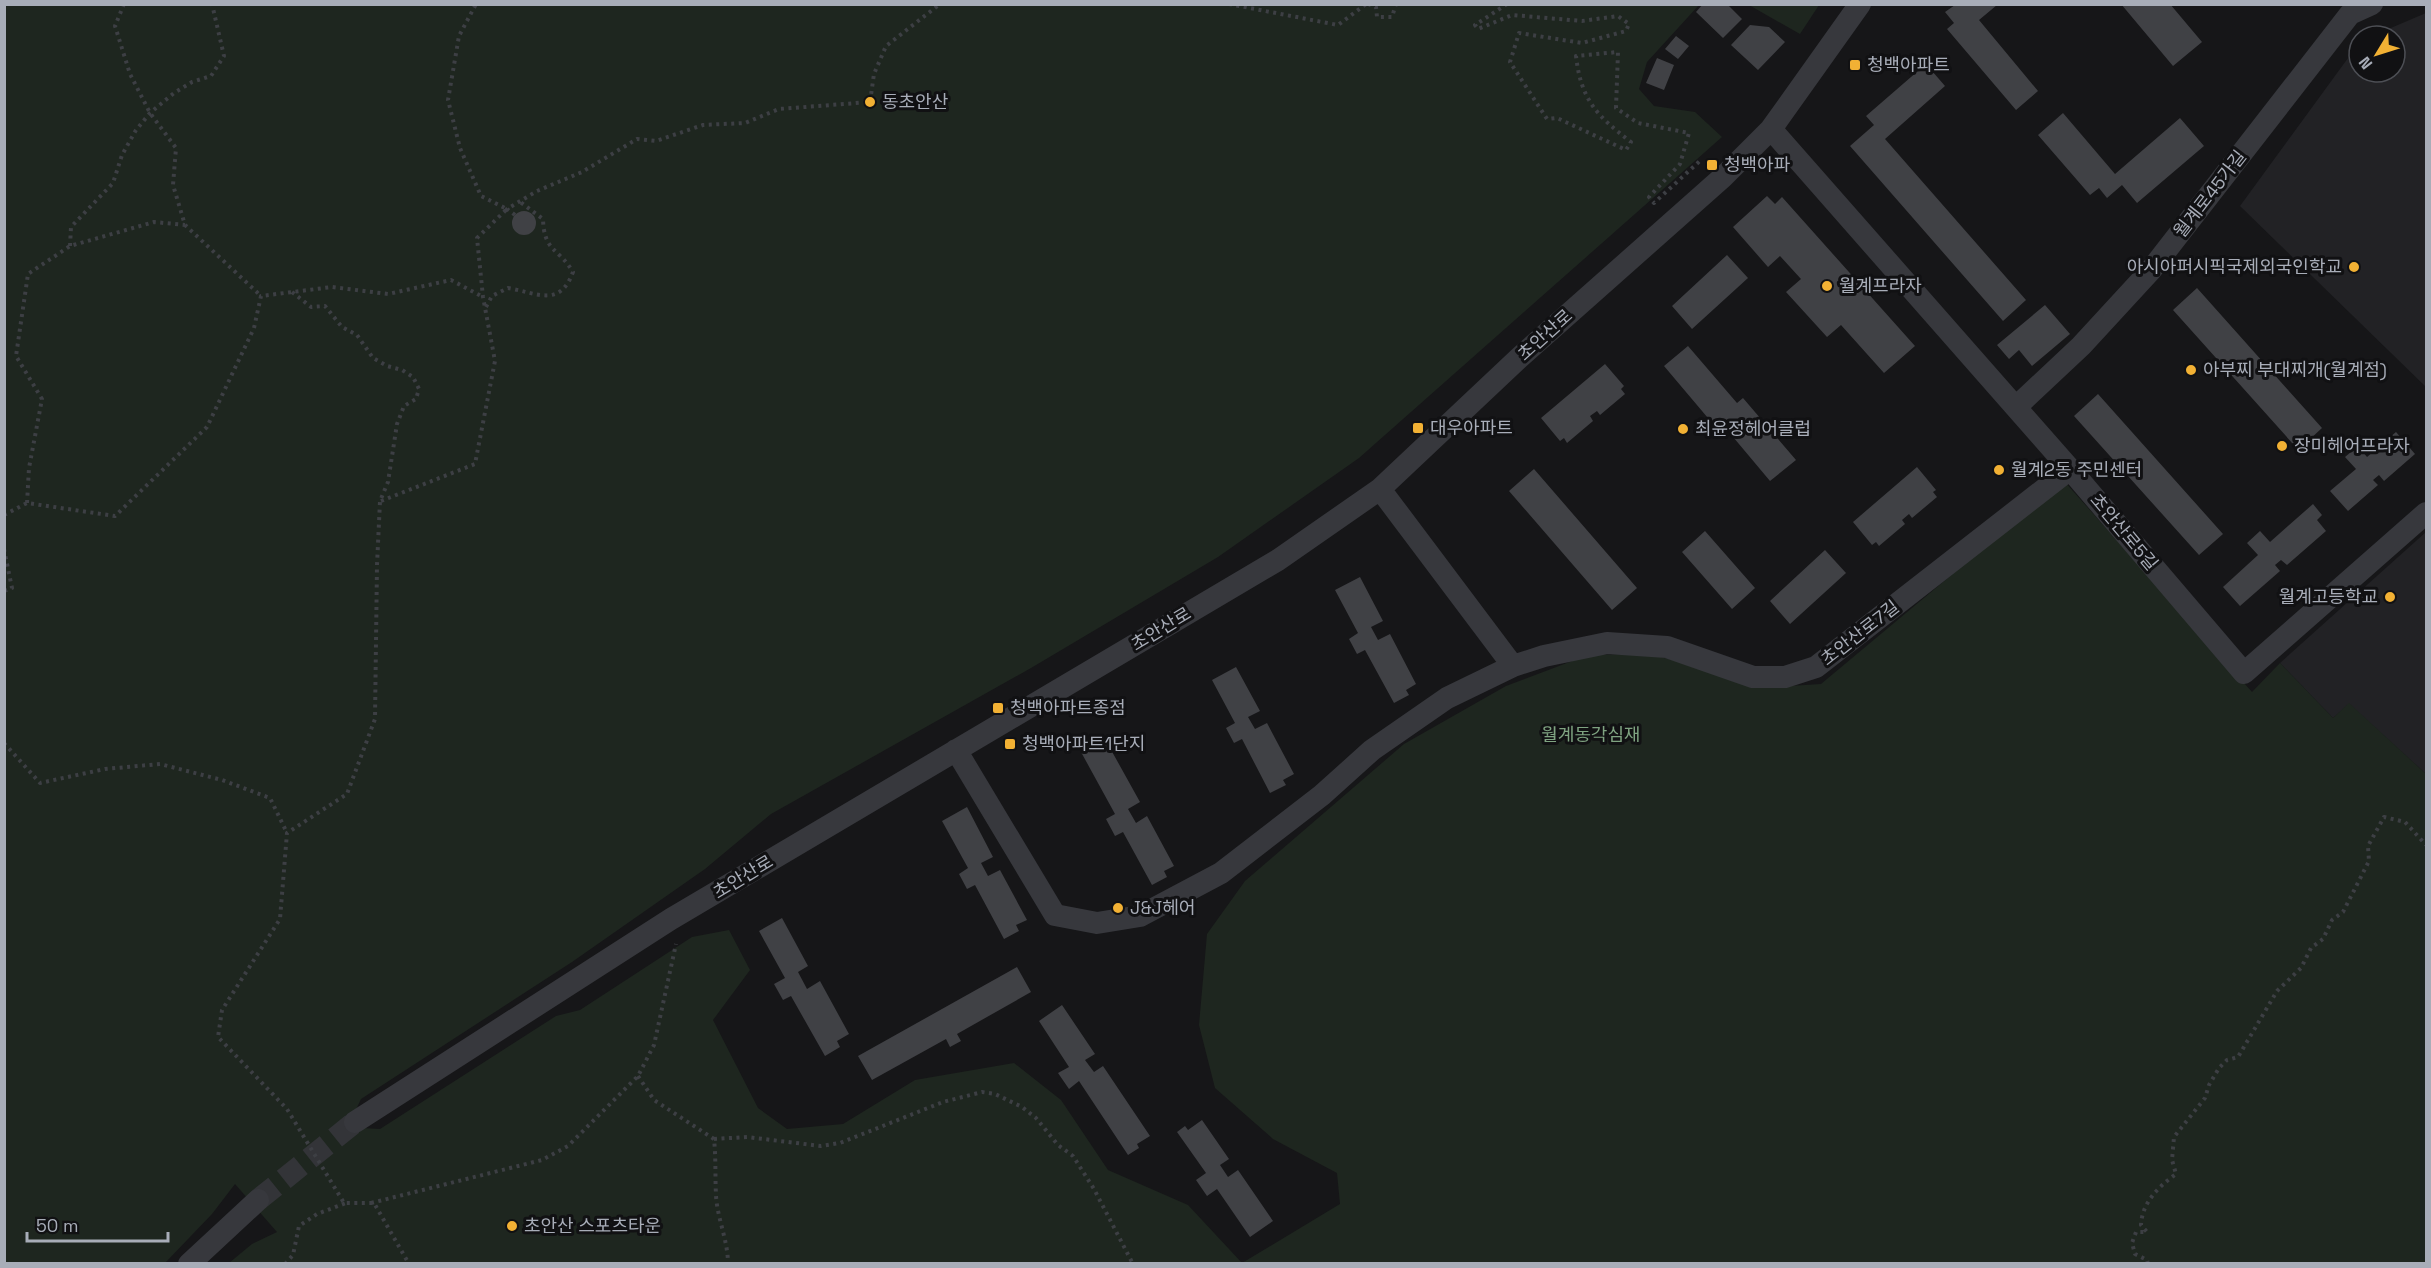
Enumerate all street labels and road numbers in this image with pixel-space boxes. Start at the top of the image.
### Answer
street label: 월계로45가길 [2168,145,2251,242]
street label: 초안산로 [1512,304,1577,365]
street label: 초안산로5길 [2085,488,2163,575]
street label: 초안산로7길 [1816,595,1903,670]
street label: 초안산로 [1126,602,1195,655]
street label: 초안산로 [708,850,777,903]

